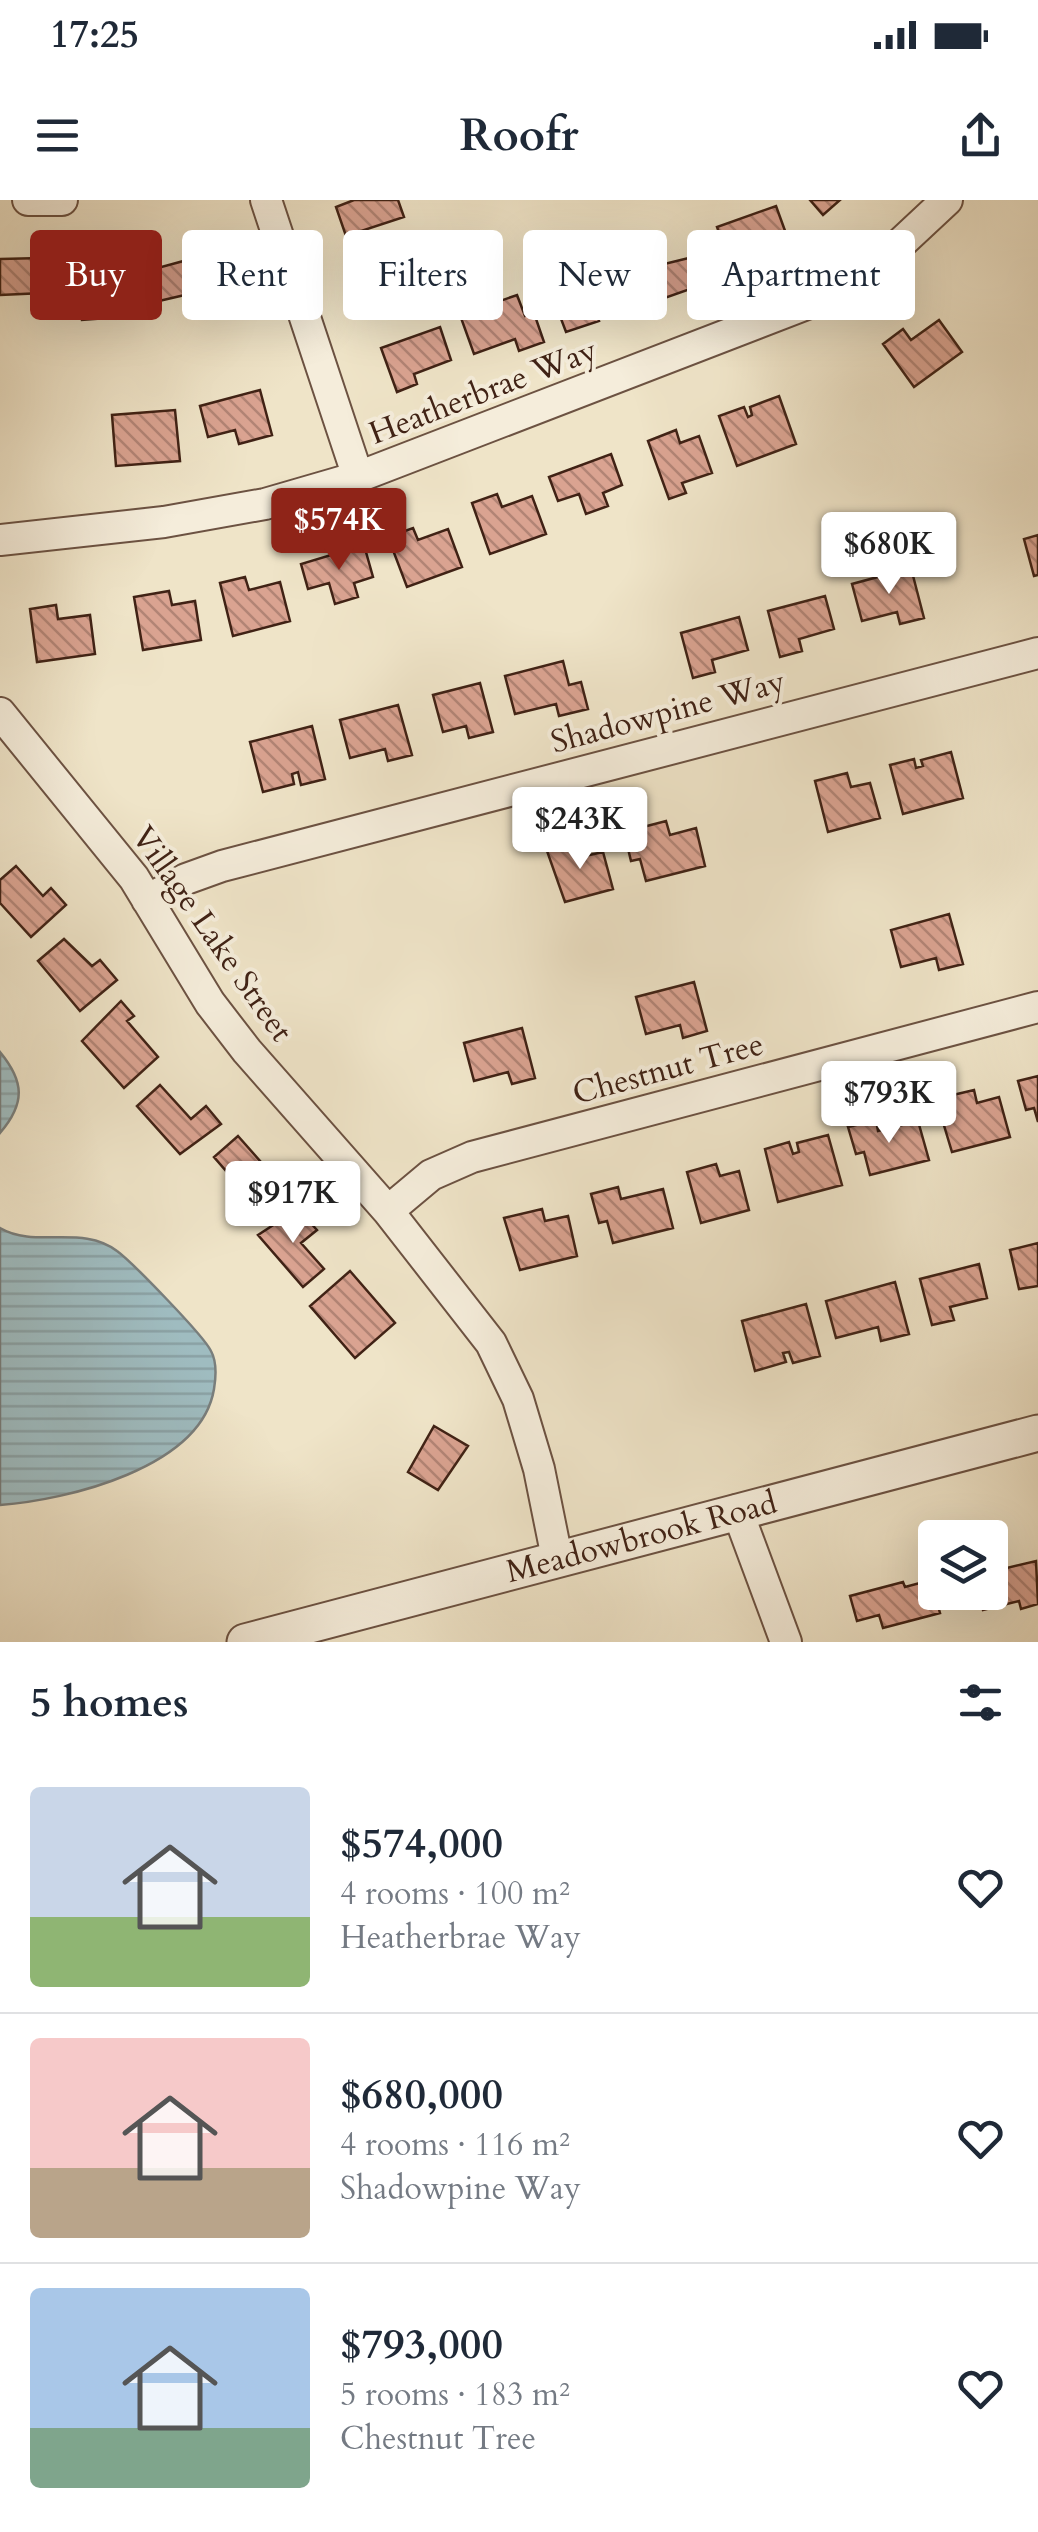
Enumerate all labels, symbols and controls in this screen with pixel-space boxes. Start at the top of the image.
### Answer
text: 17:25 [50,9,139,61]
text: Roofr [459,105,579,166]
icon: menu [30,108,85,163]
icon: share [953,108,1008,163]
chip: Buy [30,230,162,320]
chip: Rent [182,230,323,320]
chip: Filters [343,230,503,320]
chip: New [523,230,667,320]
chip: Apartment [687,230,915,320]
street label: Heatherbrae Way [363,328,603,456]
pin: $574K [269,488,409,573]
text: $574K [293,498,385,542]
pin: $680K [819,512,959,597]
text: $680K [843,522,935,566]
street label: Shadowpine Way [546,660,790,764]
pin: $243K [510,787,650,872]
text: $243K [534,797,626,841]
street label: Village Lake Street [121,817,303,1051]
street label: Chestnut Tree [568,1022,768,1116]
pin: $793K [819,1061,959,1146]
text: $793K [843,1071,935,1115]
pin: $917K [223,1161,363,1246]
text: $917K [247,1171,339,1215]
street label: Meadowbrook Road [501,1481,781,1594]
map controls [918,1520,1008,1610]
button: layers [918,1520,1008,1610]
text: 5 homes [30,1674,188,1731]
icon: filters [953,1675,1008,1730]
text: $574,000 [340,1815,503,1872]
icon: home [110,1827,230,1947]
icon: heart [953,1860,1008,1915]
text: 4 rooms · 100 m² [340,1872,570,1916]
text: Heatherbrae Way [340,1916,581,1960]
text: $680,000 [340,2066,503,2123]
icon: home [110,2078,230,2198]
icon: heart [953,2111,1008,2166]
text: 4 rooms · 116 m² [340,2123,570,2167]
text: Shadowpine Way [340,2167,581,2211]
text: $793,000 [340,2316,503,2373]
icon: home [110,2328,230,2448]
icon: heart [953,2361,1008,2416]
text: 5 rooms · 183 m² [340,2373,570,2417]
text: Chestnut Tree [340,2417,536,2461]

